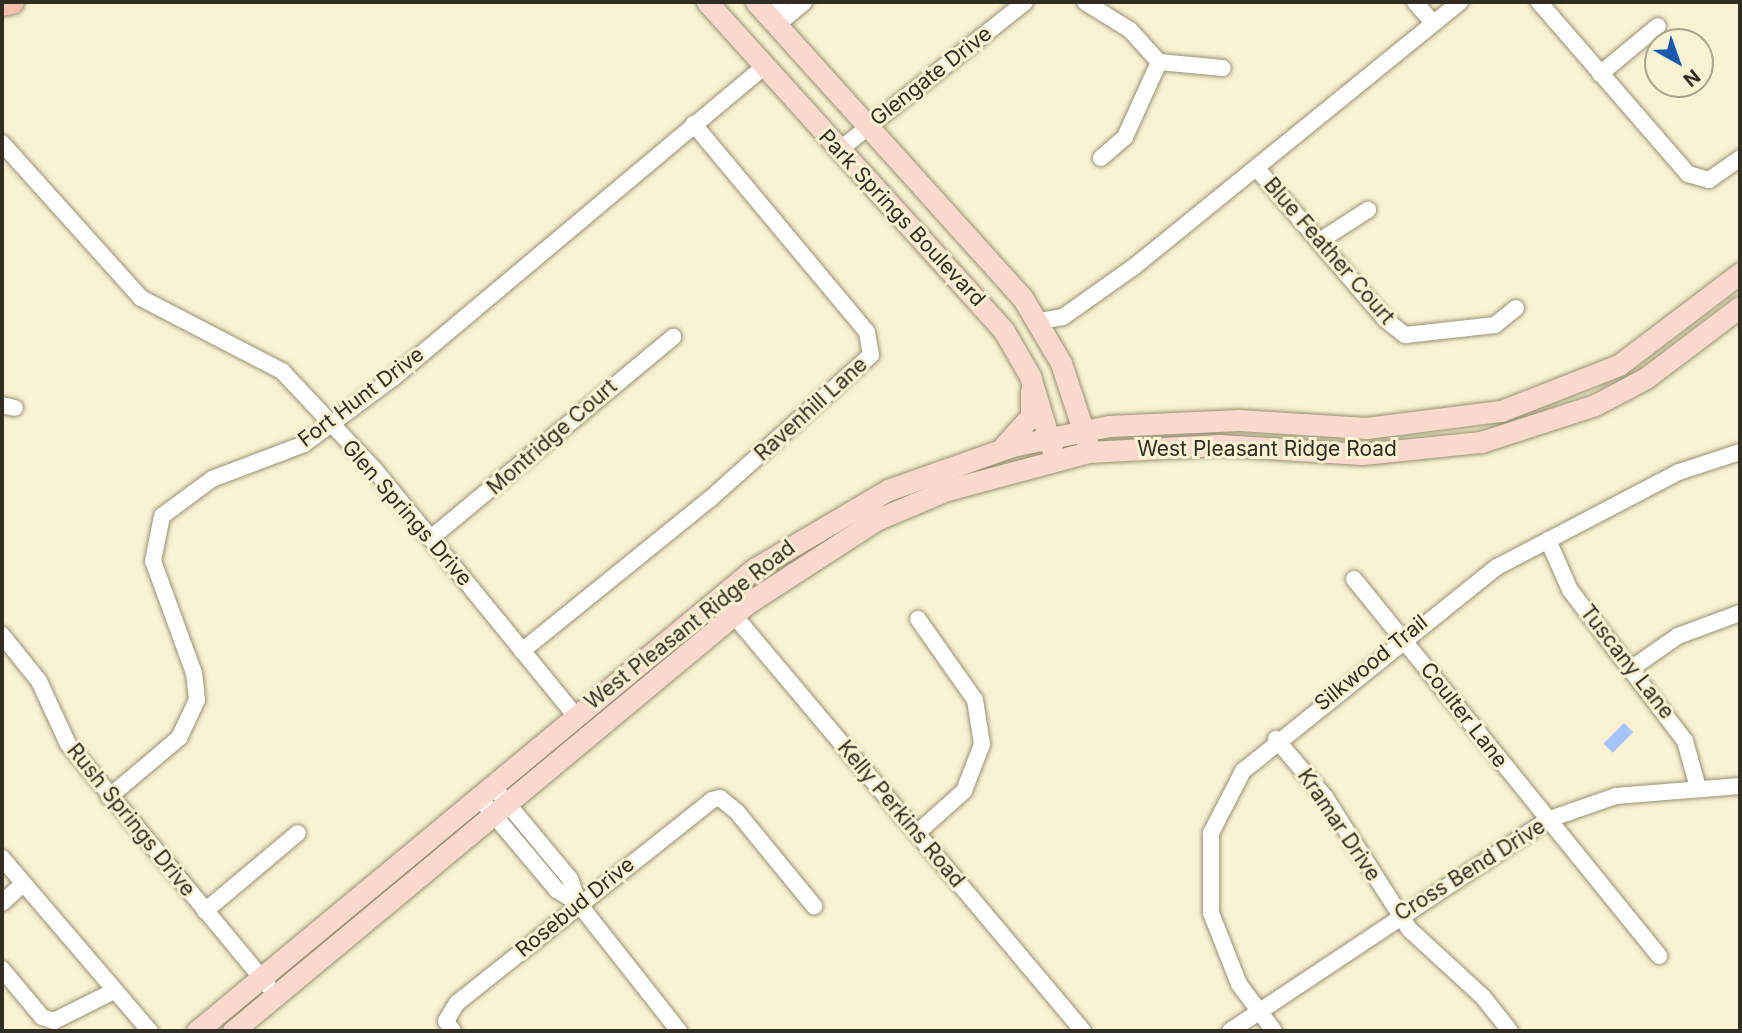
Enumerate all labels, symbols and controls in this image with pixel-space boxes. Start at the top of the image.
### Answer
street label: Glengate Drive [865,21,997,131]
north arrow [1644,28,1714,98]
text: N [1679,64,1704,91]
street label: Park Springs Boulevard [814,124,990,312]
street label: Blue Feather Court [1258,173,1400,329]
street label: Fort Hunt Drive [293,342,429,452]
street label: Ravenhill Lane [749,352,873,466]
street label: Montridge Court [482,374,622,500]
street label: Glen Springs Drive [337,435,477,591]
street label: West Pleasant Ridge Road [1137,436,1397,462]
street label: West Pleasant Ridge Road [580,535,800,715]
street label: Tuscany Lane [1575,600,1679,724]
street label: Silkwood Trail [1309,610,1433,716]
street label: Coulter Lane [1415,657,1513,773]
street label: Kelly Perkins Road [832,735,970,893]
street label: Rush Springs Drive [62,738,200,902]
street label: Kramar Drive [1292,764,1386,886]
street label: Cross Bend Drive [1390,814,1550,926]
street label: Rosebud Drive [511,851,639,963]

